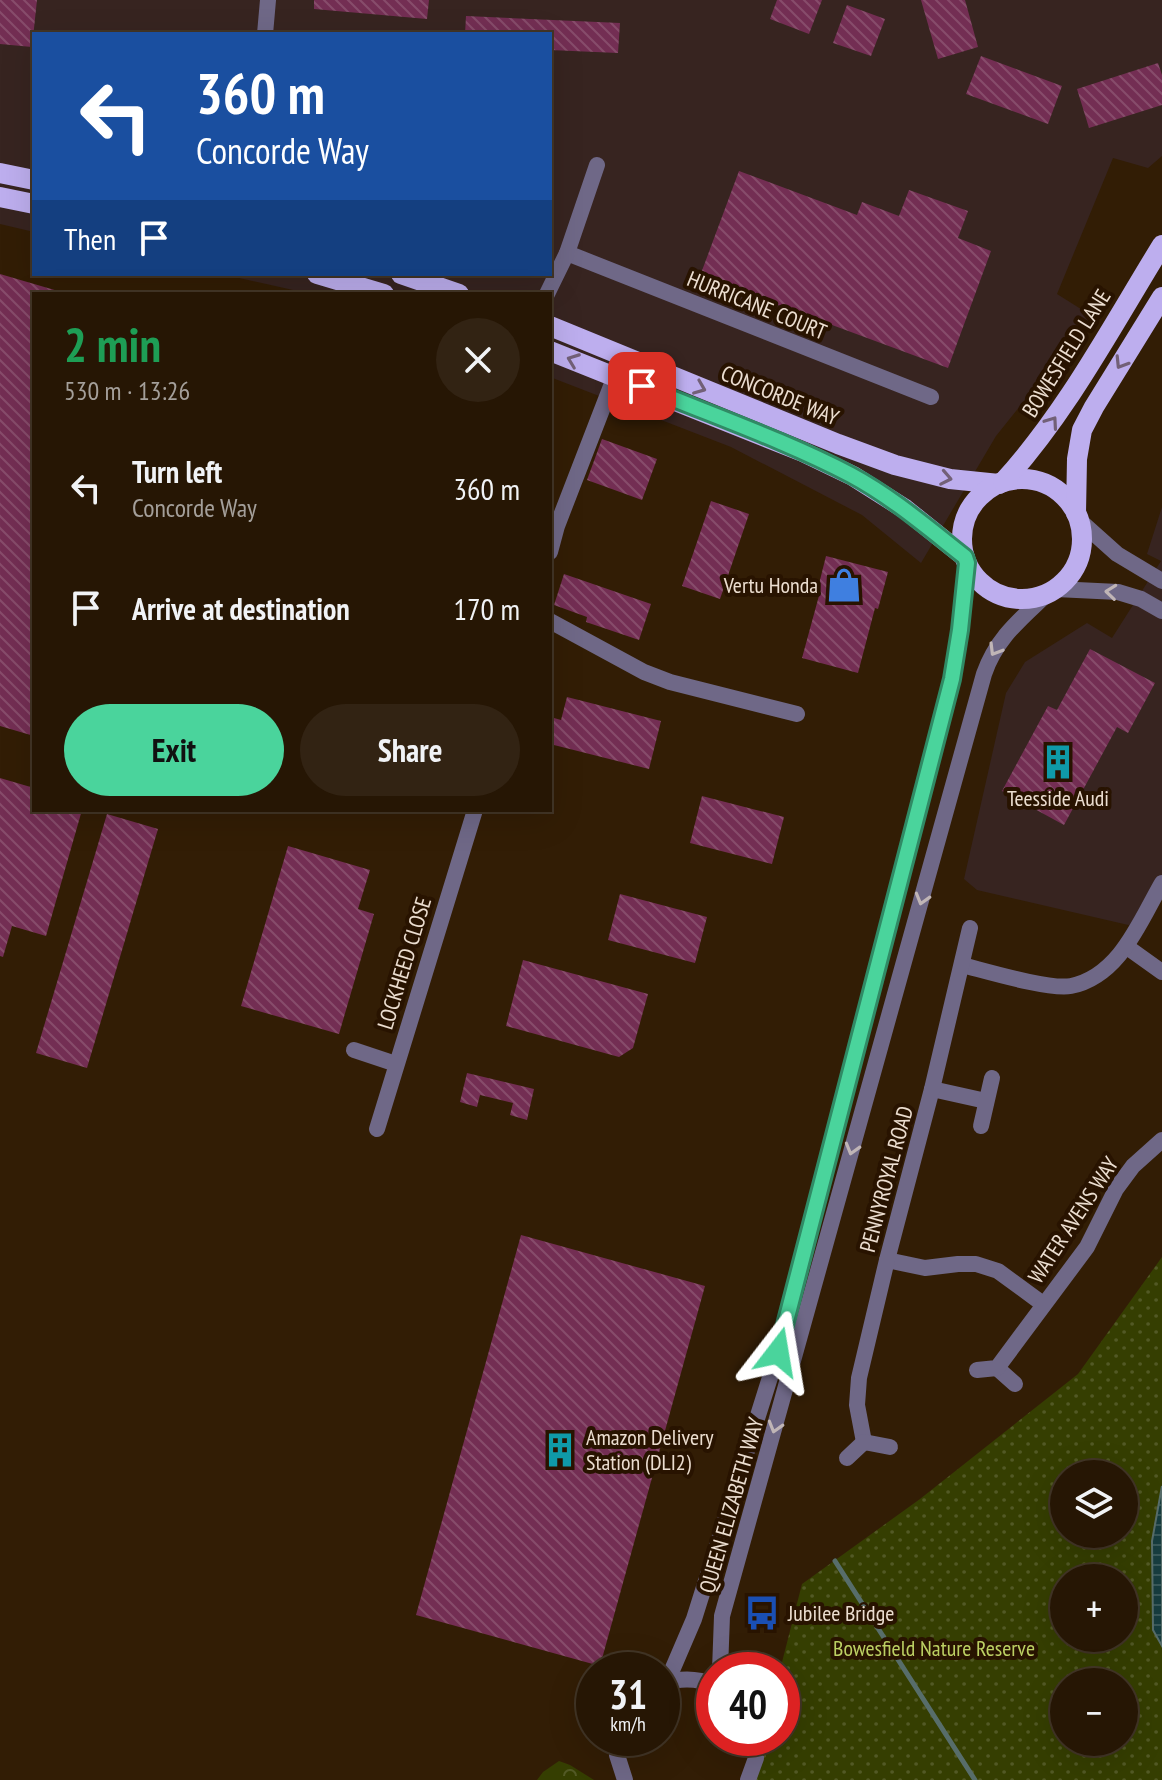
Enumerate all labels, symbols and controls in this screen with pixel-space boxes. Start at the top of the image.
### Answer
text: 360 m [196,57,325,129]
icon: left [64,64,168,168]
text: Concorde Way [196,127,369,174]
icon: arrive [132,216,176,260]
text: Then [64,219,116,258]
street label: HURRICANE COURT [683,264,831,346]
street label: BOWESFIELD LANE [1016,284,1116,422]
text: 2 min [64,313,161,375]
button: close [436,318,520,402]
pin [608,352,676,420]
one-way arrow [567,353,581,370]
one-way arrow [1115,354,1131,369]
street label: CONCORDE WAY [717,359,843,431]
icon: arrive [620,364,664,408]
text: 530 m · 13:26 [64,374,190,407]
one-way arrow [692,378,706,394]
one-way arrow [1042,416,1057,430]
text: Turn left [132,452,222,491]
icon: left [64,466,108,510]
one-way arrow [939,468,953,485]
text: 360 m [454,469,520,508]
text: Concorde Way [132,491,257,524]
shop icon: Vertu Honda [825,566,863,604]
place label: Vertu Honda [723,571,818,599]
one-way arrow [1104,584,1117,601]
icon: arrive [64,586,108,630]
text: Arrive at destination [132,589,350,628]
text: 170 m [454,589,520,628]
one-way arrow [990,641,1005,656]
button: Exit [64,704,284,796]
button: Share [300,704,520,796]
building icon: Teesside Audi [1039,743,1077,781]
place label: Teesside Audi [1007,784,1109,812]
one-way arrow [915,891,931,905]
street label: LOCKHEED CLOSE [371,894,437,1032]
street label: PENNYROYAL ROAD [853,1103,919,1255]
one-way arrow [845,1142,862,1156]
street label: WATER AVENS WAY [1022,1151,1124,1289]
position arrow [736,1310,820,1394]
street label: QUEEN ELIZABETH WAY [693,1414,769,1596]
one-way arrow [768,1419,784,1433]
place label: Amazon Delivery Station (DLI2) [586,1423,714,1476]
building icon: Amazon Delivery Station (DLI2) [541,1431,579,1469]
map controls [1050,1460,1138,1756]
button: layers [1050,1460,1138,1548]
button: + [1050,1564,1138,1652]
bus stop icon: Jubilee Bridge [743,1594,781,1632]
place label: Jubilee Bridge [787,1599,894,1627]
park label: Bowesfield Nature Reserve [833,1634,1035,1662]
speed limit sign: 40 [696,1652,800,1756]
text: 31 [609,1668,647,1720]
button: − [1050,1668,1138,1756]
text: km/h [610,1711,646,1737]

